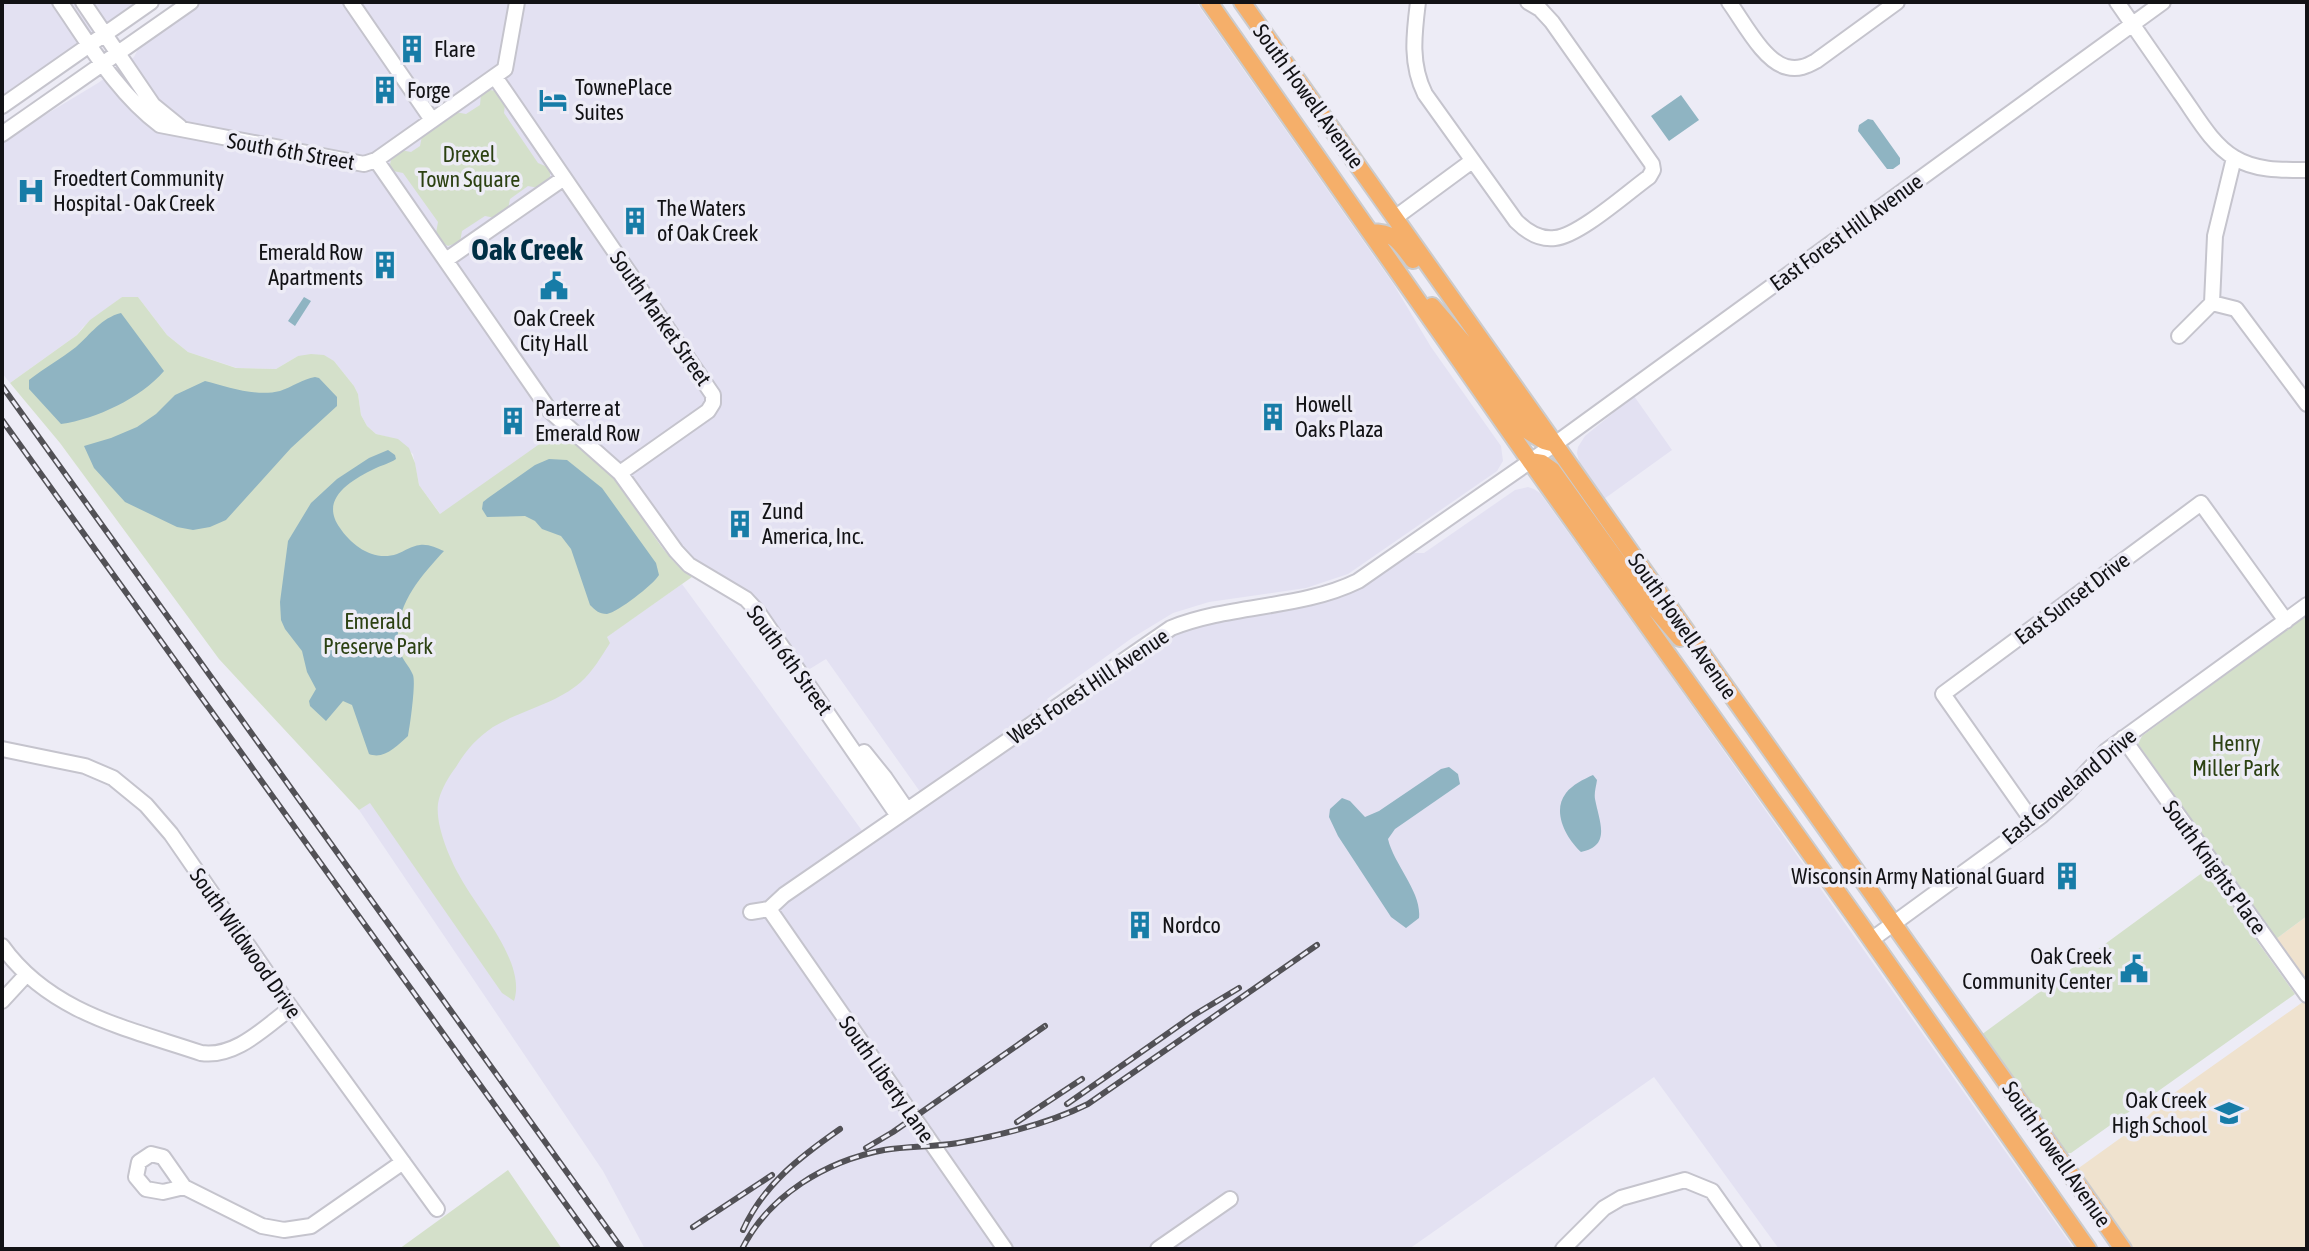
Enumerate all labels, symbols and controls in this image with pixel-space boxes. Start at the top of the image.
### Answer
street label: South Howell Avenue [1248,19,1370,173]
building icon: Flare [397,34,427,64]
place label: Flare [434,36,475,62]
place label: TownePlace Suites [575,74,672,125]
building icon: Forge [370,75,400,105]
place label: Forge [407,77,451,103]
hotel icon: TownePlace Suites [538,85,568,115]
street label: South 6th Street [225,127,357,175]
park label: Drexel Town Square [418,141,520,192]
place label: Froedtert Community Hospital - Oak Creek [53,165,224,216]
street label: East Forest Hill Avenue [1765,168,1927,296]
hospital icon: Froedtert Community Hospital - Oak Creek [16,176,46,206]
place label: The Waters of Oak Creek [657,195,758,246]
building icon: The Waters of Oak Creek [620,206,650,236]
district label: Oak Creek [471,232,584,266]
place label: Emerald Row Apartments [258,239,363,290]
street label: South Market Street [605,246,717,390]
building icon: Emerald Row Apartments [370,250,400,280]
public building icon: Oak Creek City Hall [539,271,569,301]
place label: Oak Creek City Hall [513,305,595,356]
place label: Howell Oaks Plaza [1295,391,1384,442]
place label: Parterre at Emerald Row [535,395,640,446]
building icon: Howell Oaks Plaza [1258,402,1288,432]
building icon: Parterre at Emerald Row [498,406,528,436]
place label: Zund America, Inc. [762,498,864,549]
building icon: Zund America, Inc. [725,509,755,539]
street label: East Sunset Drive [2009,546,2135,650]
street label: South Howell Avenue [1623,548,1743,704]
street label: South 6th Street [742,600,838,720]
park label: Emerald Preserve Park [323,608,433,659]
street label: West Forest Hill Avenue [1003,623,1173,749]
street label: East Groveland Drive [1997,722,2141,850]
park label: Henry Miller Park [2192,730,2280,781]
street label: South Knights Place [2158,795,2272,939]
building icon: Wisconsin Army National Guard [2052,861,2082,891]
street label: South Wildwood Drive [185,863,307,1023]
place label: Wisconsin Army National Guard [1791,863,2045,889]
building icon: Nordco [1125,910,1155,940]
place label: Nordco [1162,912,1221,938]
place label: Oak Creek Community Center [1962,943,2113,994]
public building icon: Oak Creek Community Center [2119,954,2149,984]
street label: South Liberty Lane [834,1011,940,1147]
street label: South Howell Avenue [1997,1076,2117,1232]
place label: Oak Creek High School [2111,1087,2207,1138]
school or university icon: Oak Creek High School [2214,1098,2244,1128]

